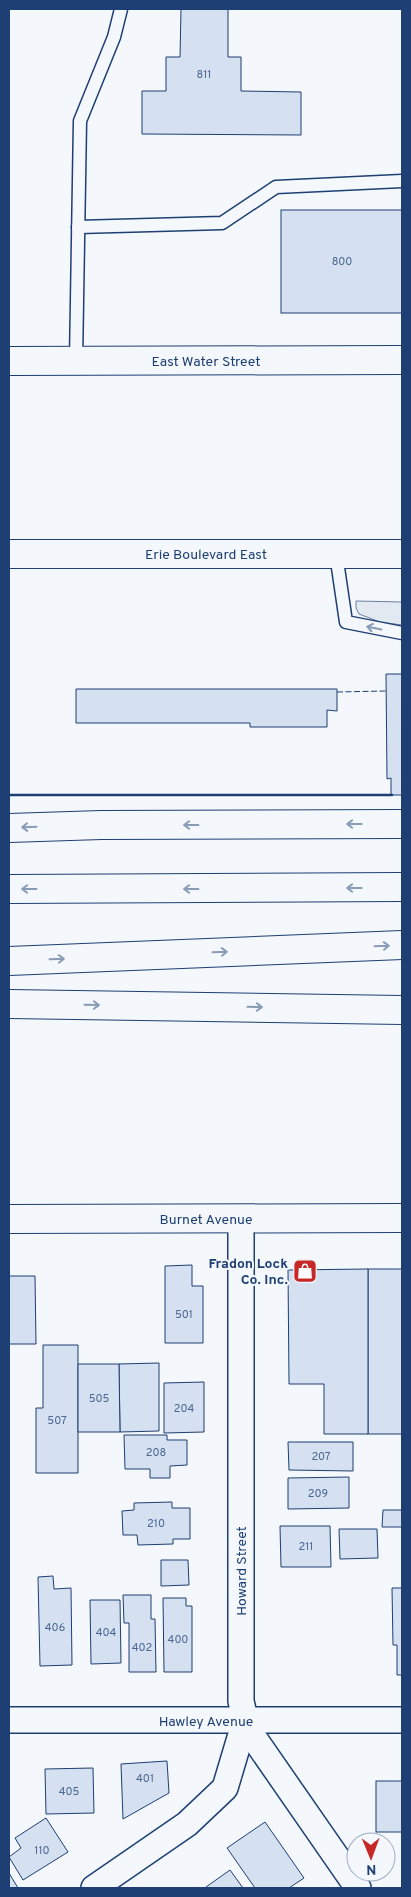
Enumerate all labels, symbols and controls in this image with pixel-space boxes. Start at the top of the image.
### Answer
house number: 811 [197,68,211,82]
house number: 800 [332,255,352,269]
street label: East Water Street [151,354,261,371]
street label: Erie Boulevard East [145,547,267,564]
one-way arrow [367,623,383,632]
one-way arrow [346,819,362,829]
one-way arrow [183,820,200,830]
one-way arrow [21,822,37,832]
one-way arrow [346,883,362,893]
one-way arrow [21,884,37,894]
one-way arrow [183,884,200,894]
one-way arrow [374,941,390,950]
one-way arrow [212,948,228,957]
one-way arrow [49,954,65,963]
one-way arrow [84,1000,100,1010]
one-way arrow [246,1002,263,1012]
street label: Burnet Avenue [160,1212,252,1229]
place label: Fradon Lock Co. Inc. [208,1256,288,1289]
shop icon: Fradon Lock Co. Inc. [292,1258,318,1284]
house number: 501 [175,1308,193,1322]
house number: 505 [89,1392,110,1406]
house number: 204 [174,1402,194,1416]
house number: 507 [47,1414,67,1428]
house number: 208 [146,1446,166,1460]
house number: 207 [311,1450,331,1464]
house number: 209 [308,1487,328,1501]
house number: 210 [147,1517,165,1531]
street label: Howard Street [234,1526,251,1616]
house number: 211 [299,1540,313,1554]
house number: 406 [45,1621,65,1635]
house number: 404 [96,1626,117,1640]
house number: 400 [168,1633,188,1647]
house number: 402 [132,1641,152,1655]
street label: Hawley Avenue [159,1714,253,1731]
house number: 401 [136,1772,154,1786]
house number: 405 [59,1785,80,1799]
north arrow [346,1832,396,1882]
house number: 110 [34,1844,50,1858]
text: N [366,1860,376,1877]

